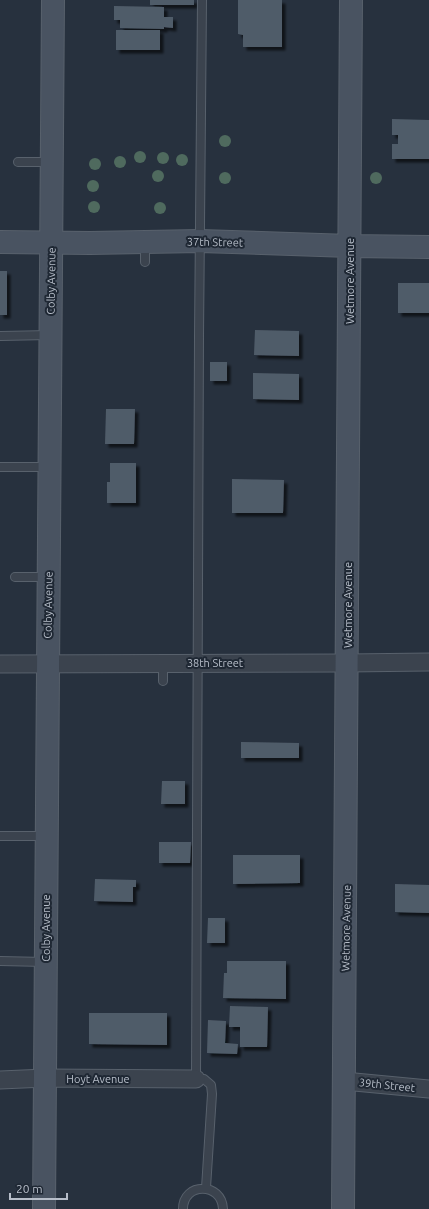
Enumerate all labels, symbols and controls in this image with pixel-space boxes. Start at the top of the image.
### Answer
street label: 37th Street [187,236,244,249]
street label: Wetmore Avenue [344,238,356,324]
street label: Colby Avenue [44,247,58,315]
street label: Wetmore Avenue [342,562,354,648]
street label: Colby Avenue [41,571,55,639]
street label: 38th Street [187,657,244,669]
street label: Wetmore Avenue [339,885,353,971]
street label: Colby Avenue [40,894,52,962]
street label: Hoyt Avenue [66,1073,130,1085]
street label: 39th Street [358,1076,416,1094]
scale bar [10,1175,67,1201]
text: 20 m [16,1182,43,1195]

